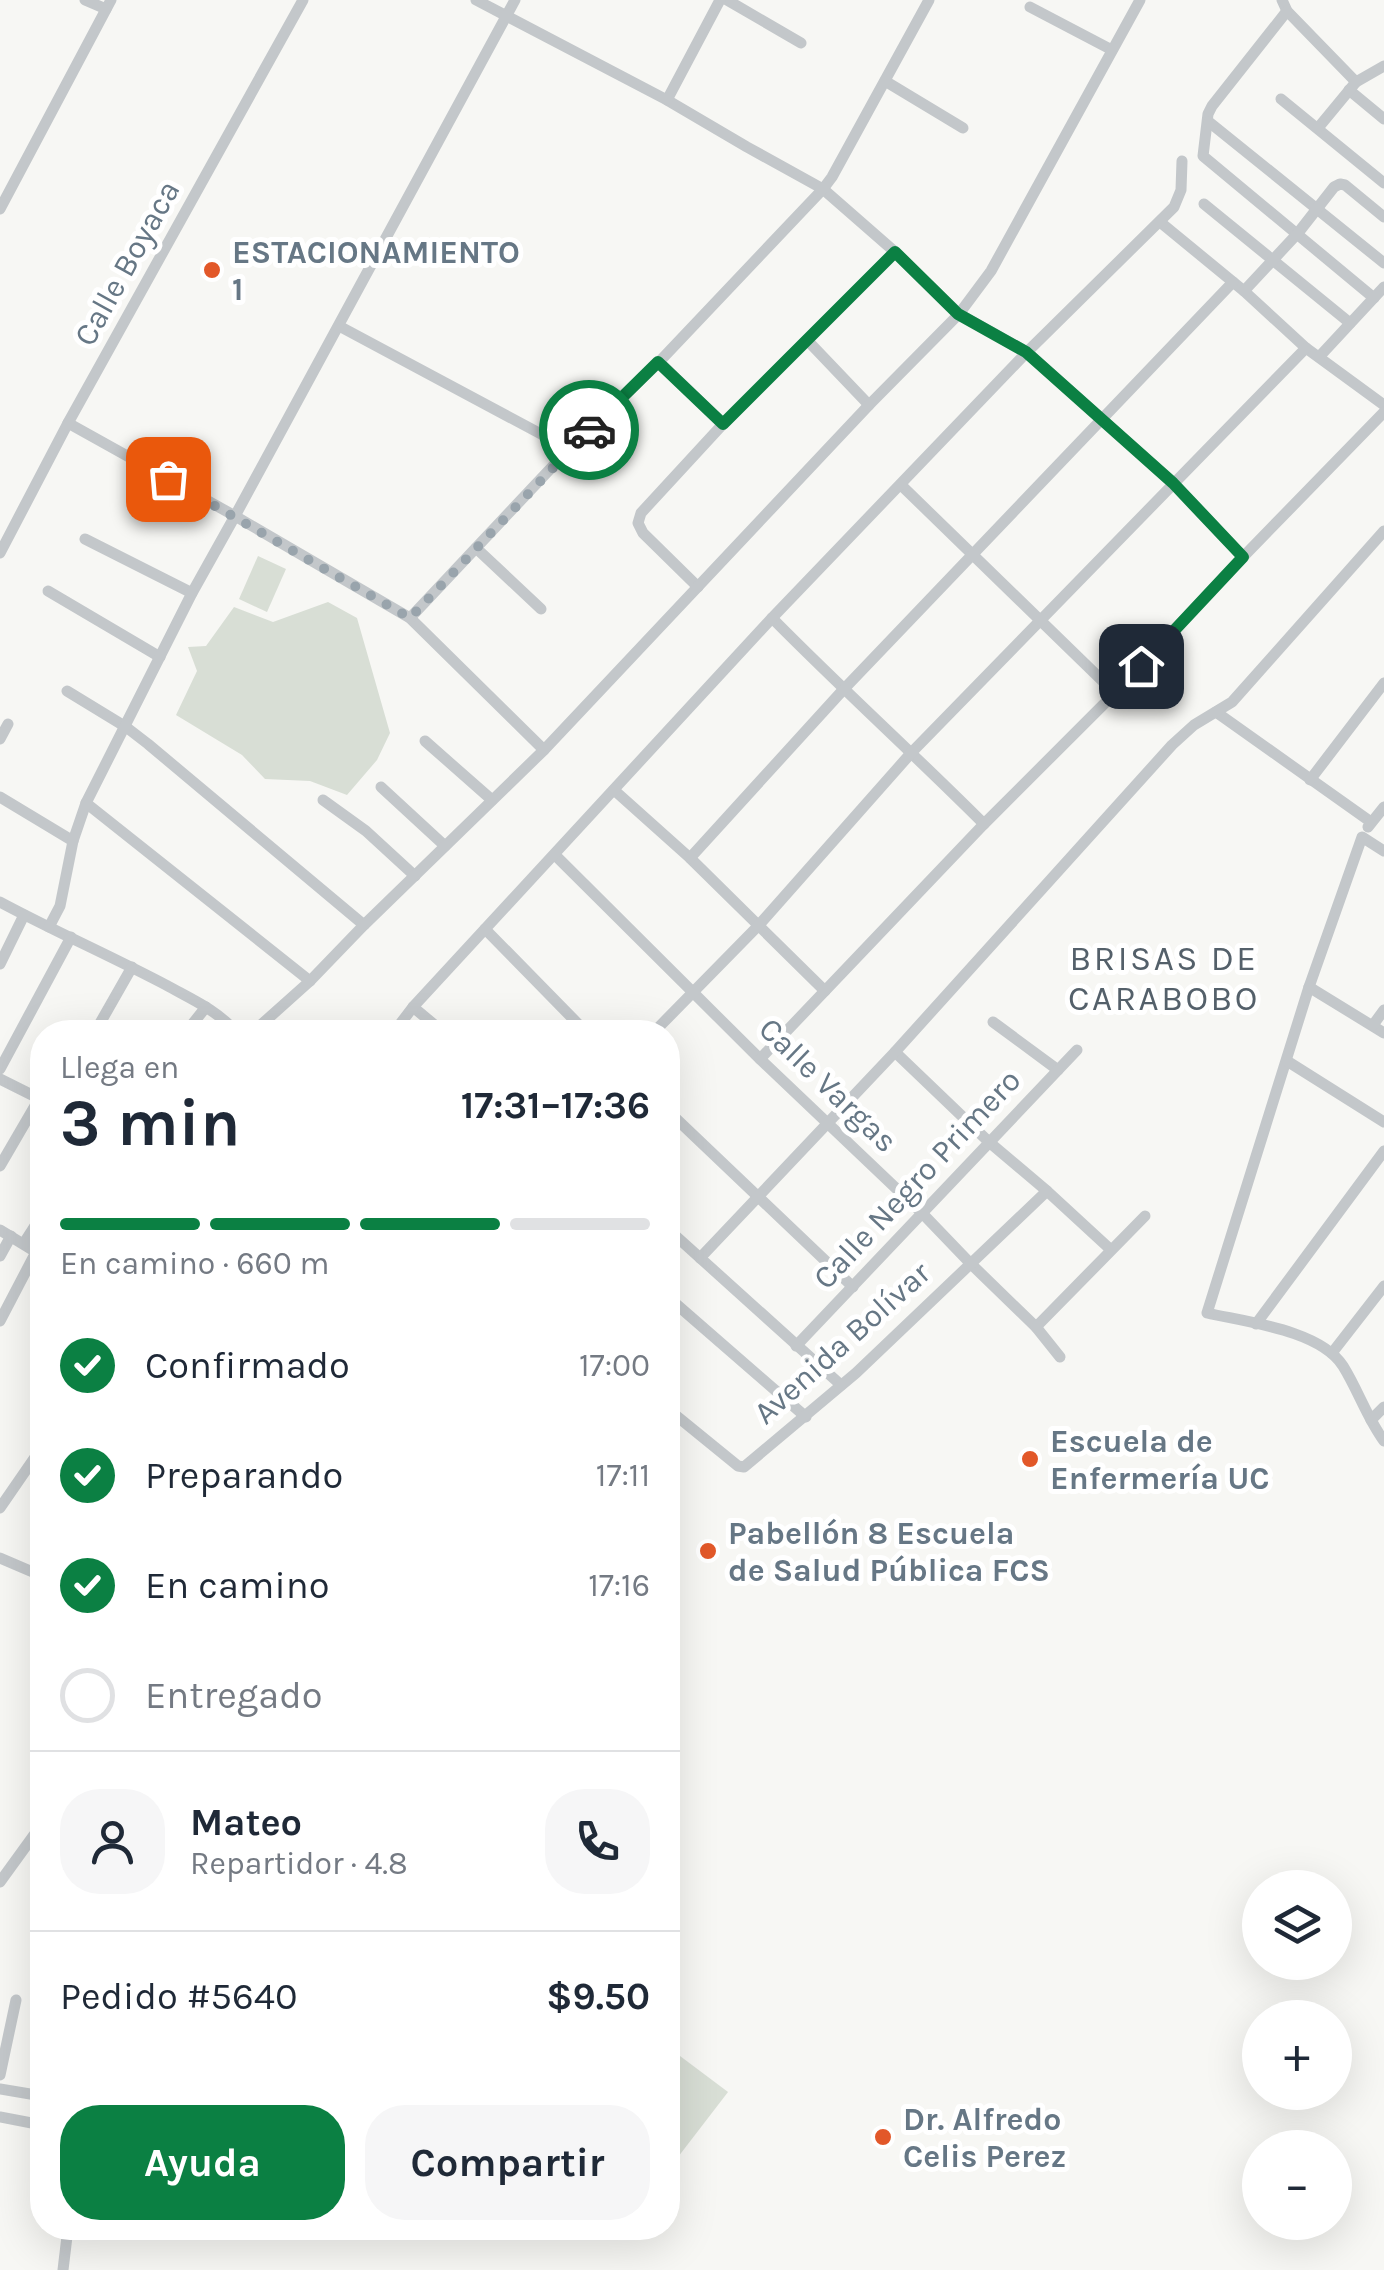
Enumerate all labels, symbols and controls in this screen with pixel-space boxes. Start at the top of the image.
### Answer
street label: Calle Boyaca [66,174,188,352]
place label: ESTACIONAMIENTO 1 [232,234,520,308]
marker: ESTACIONAMIENTO 1 [201,259,223,281]
courier [539,380,639,480]
icon: car [562,403,617,458]
pin [126,437,211,522]
icon: bag [141,452,196,507]
pin [1099,624,1184,709]
icon: home [1114,639,1169,694]
district label: BRISAS DE CARABOBO [1068,938,1260,1019]
street label: Calle Vargas [751,1010,905,1160]
text: Llega en [60,1049,179,1086]
street label: Calle Negro Primero [806,1062,1028,1296]
text: 17:31–17:36 [461,1083,650,1128]
text: 3 min [60,1085,240,1161]
text: En camino · 660 m [60,1245,329,1282]
street label: Avenida Bolívar [746,1254,938,1432]
icon: check [60,1338,115,1393]
text: Confirmado [145,1343,350,1388]
text: 17:00 [579,1347,650,1384]
place label: Escuela de Enfermería UC [1050,1423,1270,1497]
icon: check [60,1448,115,1503]
marker: Escuela de Enfermería UC [1019,1448,1041,1470]
text: Preparando [145,1453,343,1498]
text: 17:11 [596,1457,650,1494]
place label: Pabellón 8 Escuela de Salud Pública FCS [728,1515,1050,1589]
marker: Pabellón 8 Escuela de Salud Pública FCS [697,1540,719,1562]
icon: check [60,1558,115,1613]
text: En camino [145,1563,329,1608]
text: 17:16 [588,1567,650,1604]
text: Entregado [145,1673,322,1718]
button: person [60,1789,165,1894]
button: phone [545,1789,650,1894]
text: Mateo [190,1800,302,1845]
text: Repartidor · 4.8 [190,1845,408,1882]
map controls [1242,1870,1352,2240]
button: layers [1242,1870,1352,1980]
text: Pedido #5640 [60,1974,297,2019]
text: $9.50 [546,1974,650,2019]
button: + [1242,2000,1352,2110]
place label: Dr. Alfredo Celis Perez [903,2101,1066,2175]
button: Ayuda [60,2105,345,2220]
button: Compartir [365,2105,650,2220]
marker: Dr. Alfredo Celis Perez [872,2126,894,2148]
button: − [1242,2130,1352,2240]

